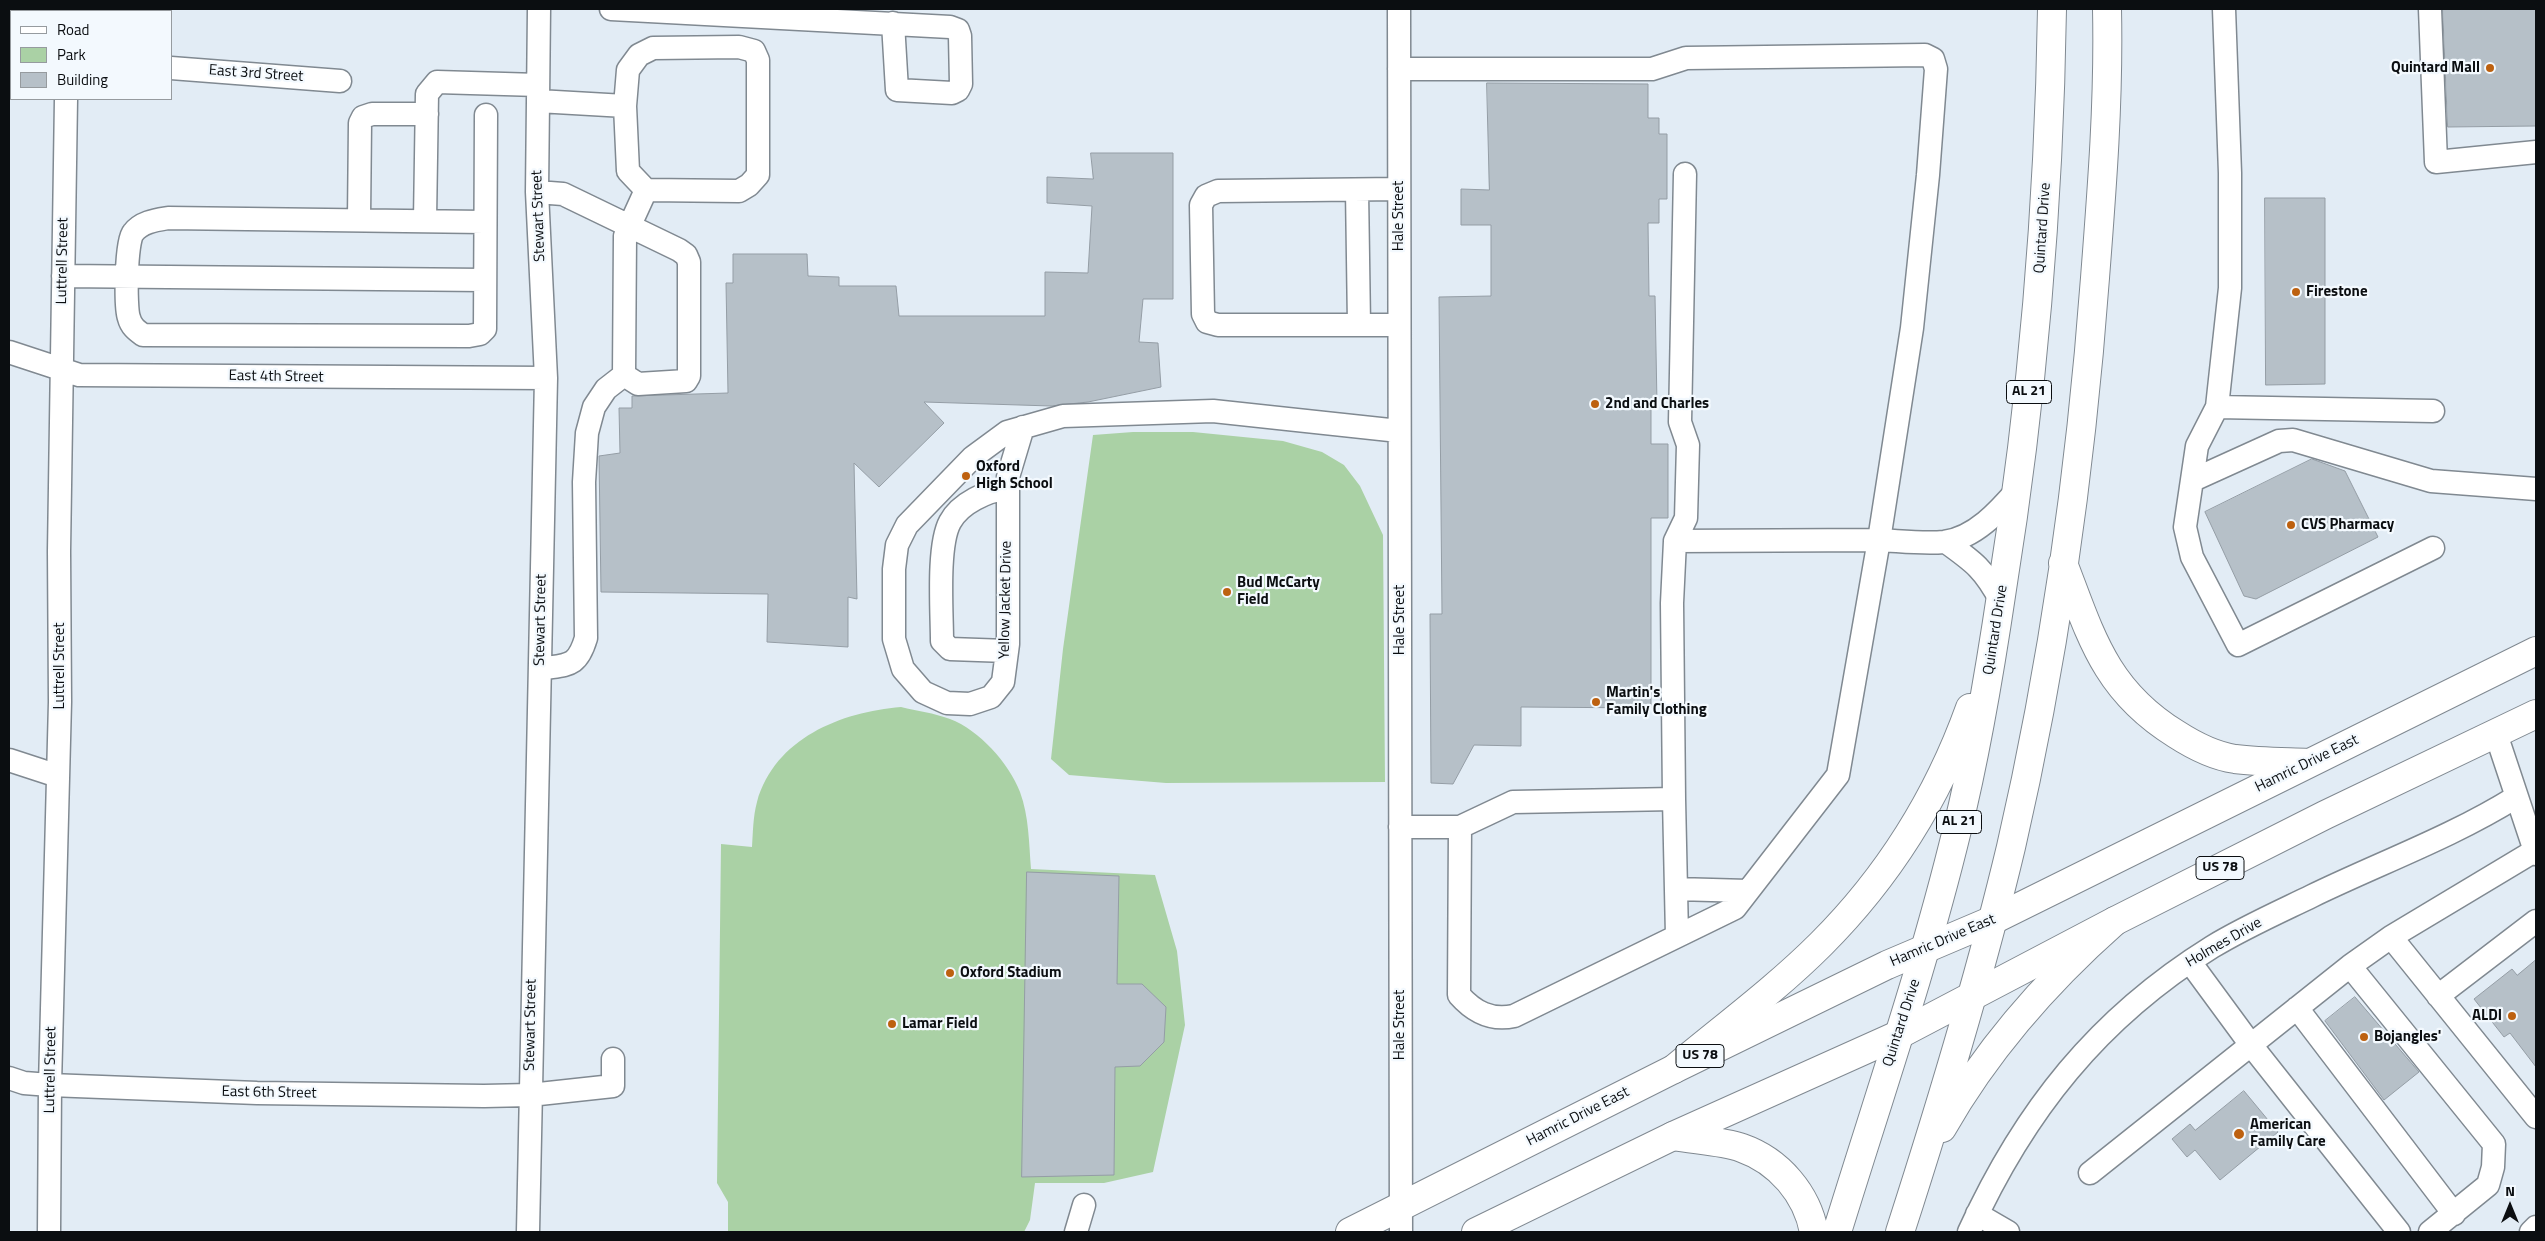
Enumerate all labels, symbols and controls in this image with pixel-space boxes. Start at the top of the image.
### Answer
legend [10,10,172,100]
text: Road [57,18,89,41]
text: Park [57,43,86,66]
place label: Quintard Mall [2391,59,2480,77]
street label: East 3rd Street [208,62,304,86]
marker: Quintard Mall [2484,62,2496,74]
text: Building [57,68,108,91]
street label: Stewart Street [528,170,550,262]
street label: Hale Street [1390,181,1408,251]
street label: Quintard Drive [2031,182,2055,274]
street label: Luttrell Street [53,217,73,305]
place label: Firestone [2306,283,2368,301]
marker: Firestone [2290,286,2302,298]
street label: East 4th Street [228,367,324,387]
road number: AL 21 [2006,381,2052,404]
place label: 2nd and Charles [1605,395,1709,413]
marker: 2nd and Charles [1589,398,1601,410]
place label: Oxford High School [976,458,1053,493]
marker: Oxford High School [960,470,972,482]
place label: CVS Pharmacy [2301,516,2394,534]
marker: CVS Pharmacy [2285,519,2297,531]
street label: Yellow Jacket Drive [996,541,1016,659]
street label: Stewart Street [531,574,551,666]
place label: Bud McCarty Field [1237,574,1320,609]
street label: Quintard Drive [1980,584,2012,676]
street label: Hale Street [1391,585,1409,655]
marker: Bud McCarty Field [1221,586,1233,598]
street label: Luttrell Street [51,622,69,710]
place label: Martin's Family Clothing [1606,684,1707,719]
marker: Martin's Family Clothing [1590,696,1602,708]
street label: Hamric Drive East [2252,731,2362,797]
road number: AL 21 [1936,810,1982,834]
road number: US 78 [2196,856,2244,880]
street label: Hamric Drive East [1888,911,1998,971]
street label: Holmes Drive [2183,914,2265,972]
place label: Oxford Stadium [960,964,1061,982]
marker: Oxford Stadium [944,967,956,979]
street label: Quintard Drive [1879,977,1925,1069]
street label: Stewart Street [521,979,541,1071]
street label: Hale Street [1391,990,1409,1060]
place label: ALDI [2472,1007,2502,1025]
marker: ALDI [2506,1010,2518,1022]
place label: Lamar Field [902,1015,978,1033]
marker: Lamar Field [886,1018,898,1030]
street label: Luttrell Street [41,1026,61,1114]
place label: Bojangles' [2374,1028,2441,1046]
marker: Bojangles' [2358,1031,2370,1043]
road number: US 78 [1676,1044,1724,1068]
street label: East 6th Street [221,1083,317,1103]
street label: Hamric Drive East [1524,1083,1632,1151]
place label: American Family Care [2250,1116,2326,1151]
marker: American Family Care [2232,1127,2246,1141]
text: N [2505,1180,2515,1201]
north arrow [2485,1181,2535,1231]

